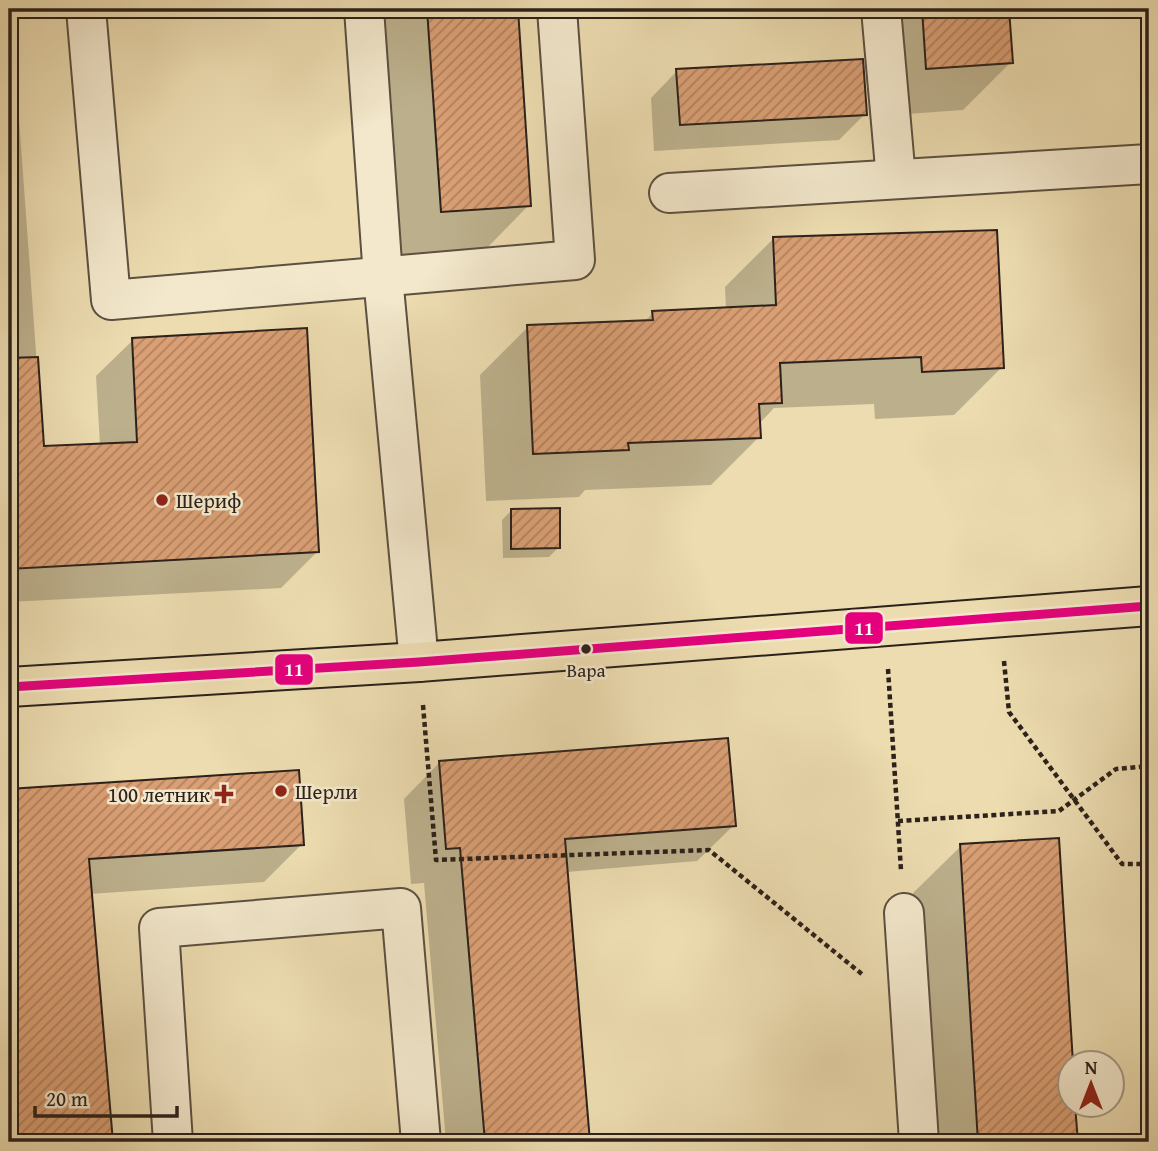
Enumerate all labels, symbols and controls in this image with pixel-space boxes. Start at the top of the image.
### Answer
place label: Шериф [176,485,241,516]
marker: Шериф [154,492,170,508]
line badge: 11 [844,611,884,645]
text: 11 [854,614,874,642]
marker: Вара [579,642,593,656]
line badge: 11 [274,653,314,686]
text: 11 [284,655,304,683]
place label: Вара [566,656,606,684]
place label: Шерли [295,776,358,807]
place label: 100 летник [108,779,210,810]
marker: Шерли [273,783,289,799]
marker: 100 летник [216,786,232,802]
north arrow [1056,1050,1126,1120]
text: N [1085,1053,1098,1081]
scale bar [35,1074,177,1118]
text: 20 m [46,1083,88,1114]

